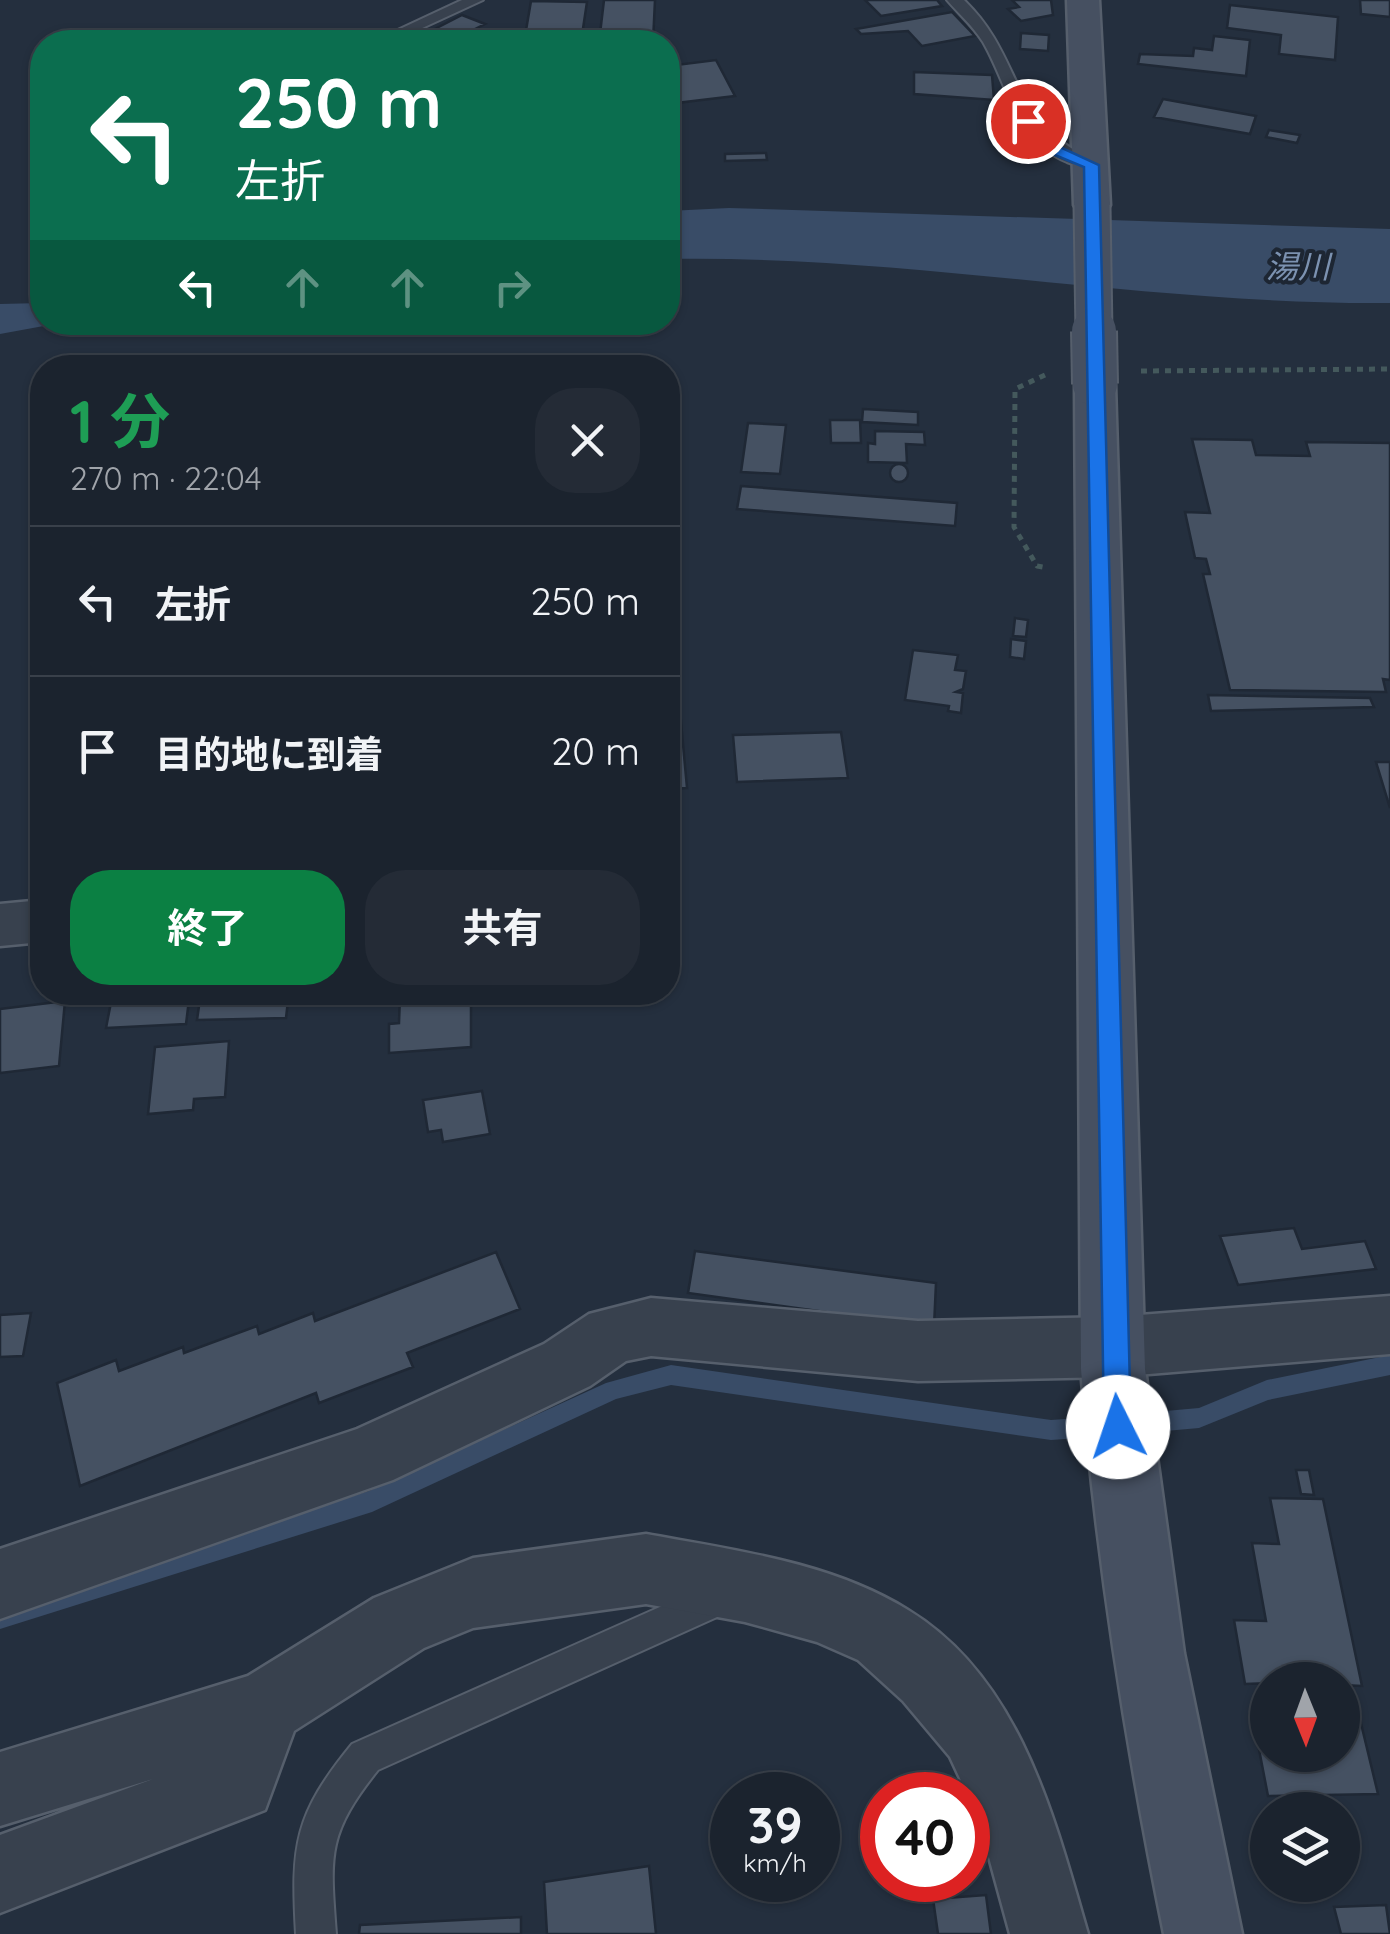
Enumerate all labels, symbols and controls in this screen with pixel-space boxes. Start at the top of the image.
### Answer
text: 250 m [235,58,442,146]
icon: left [70,70,200,200]
pin [986,79,1071,164]
icon: arrive [1001,94,1056,149]
text: 左折 [235,152,325,208]
water label: 湯川 [1266,246,1333,286]
icon: left [170,260,225,315]
icon: ahead [275,260,330,315]
icon: ahead [380,260,435,315]
icon: right [485,260,540,315]
text: 1 分 [70,383,170,458]
button: close [535,388,640,493]
text: 270 m · 22:04 [70,458,262,498]
icon: left [70,574,125,629]
text: 250 m [531,577,640,625]
text: 左折 [155,580,231,628]
icon: arrive [70,724,125,779]
text: 20 m [551,727,640,775]
text: 目的地に到着 [155,730,383,778]
button: 終了 [70,870,345,985]
button: 共有 [365,870,640,985]
position arrow [1066,1375,1170,1479]
north arrow [1250,1662,1360,1772]
map controls [1250,1662,1360,1902]
speed limit sign: 40 [860,1772,990,1902]
button: layers [1250,1792,1360,1902]
text: 39 [747,1793,803,1856]
text: km/h [743,1847,807,1878]

